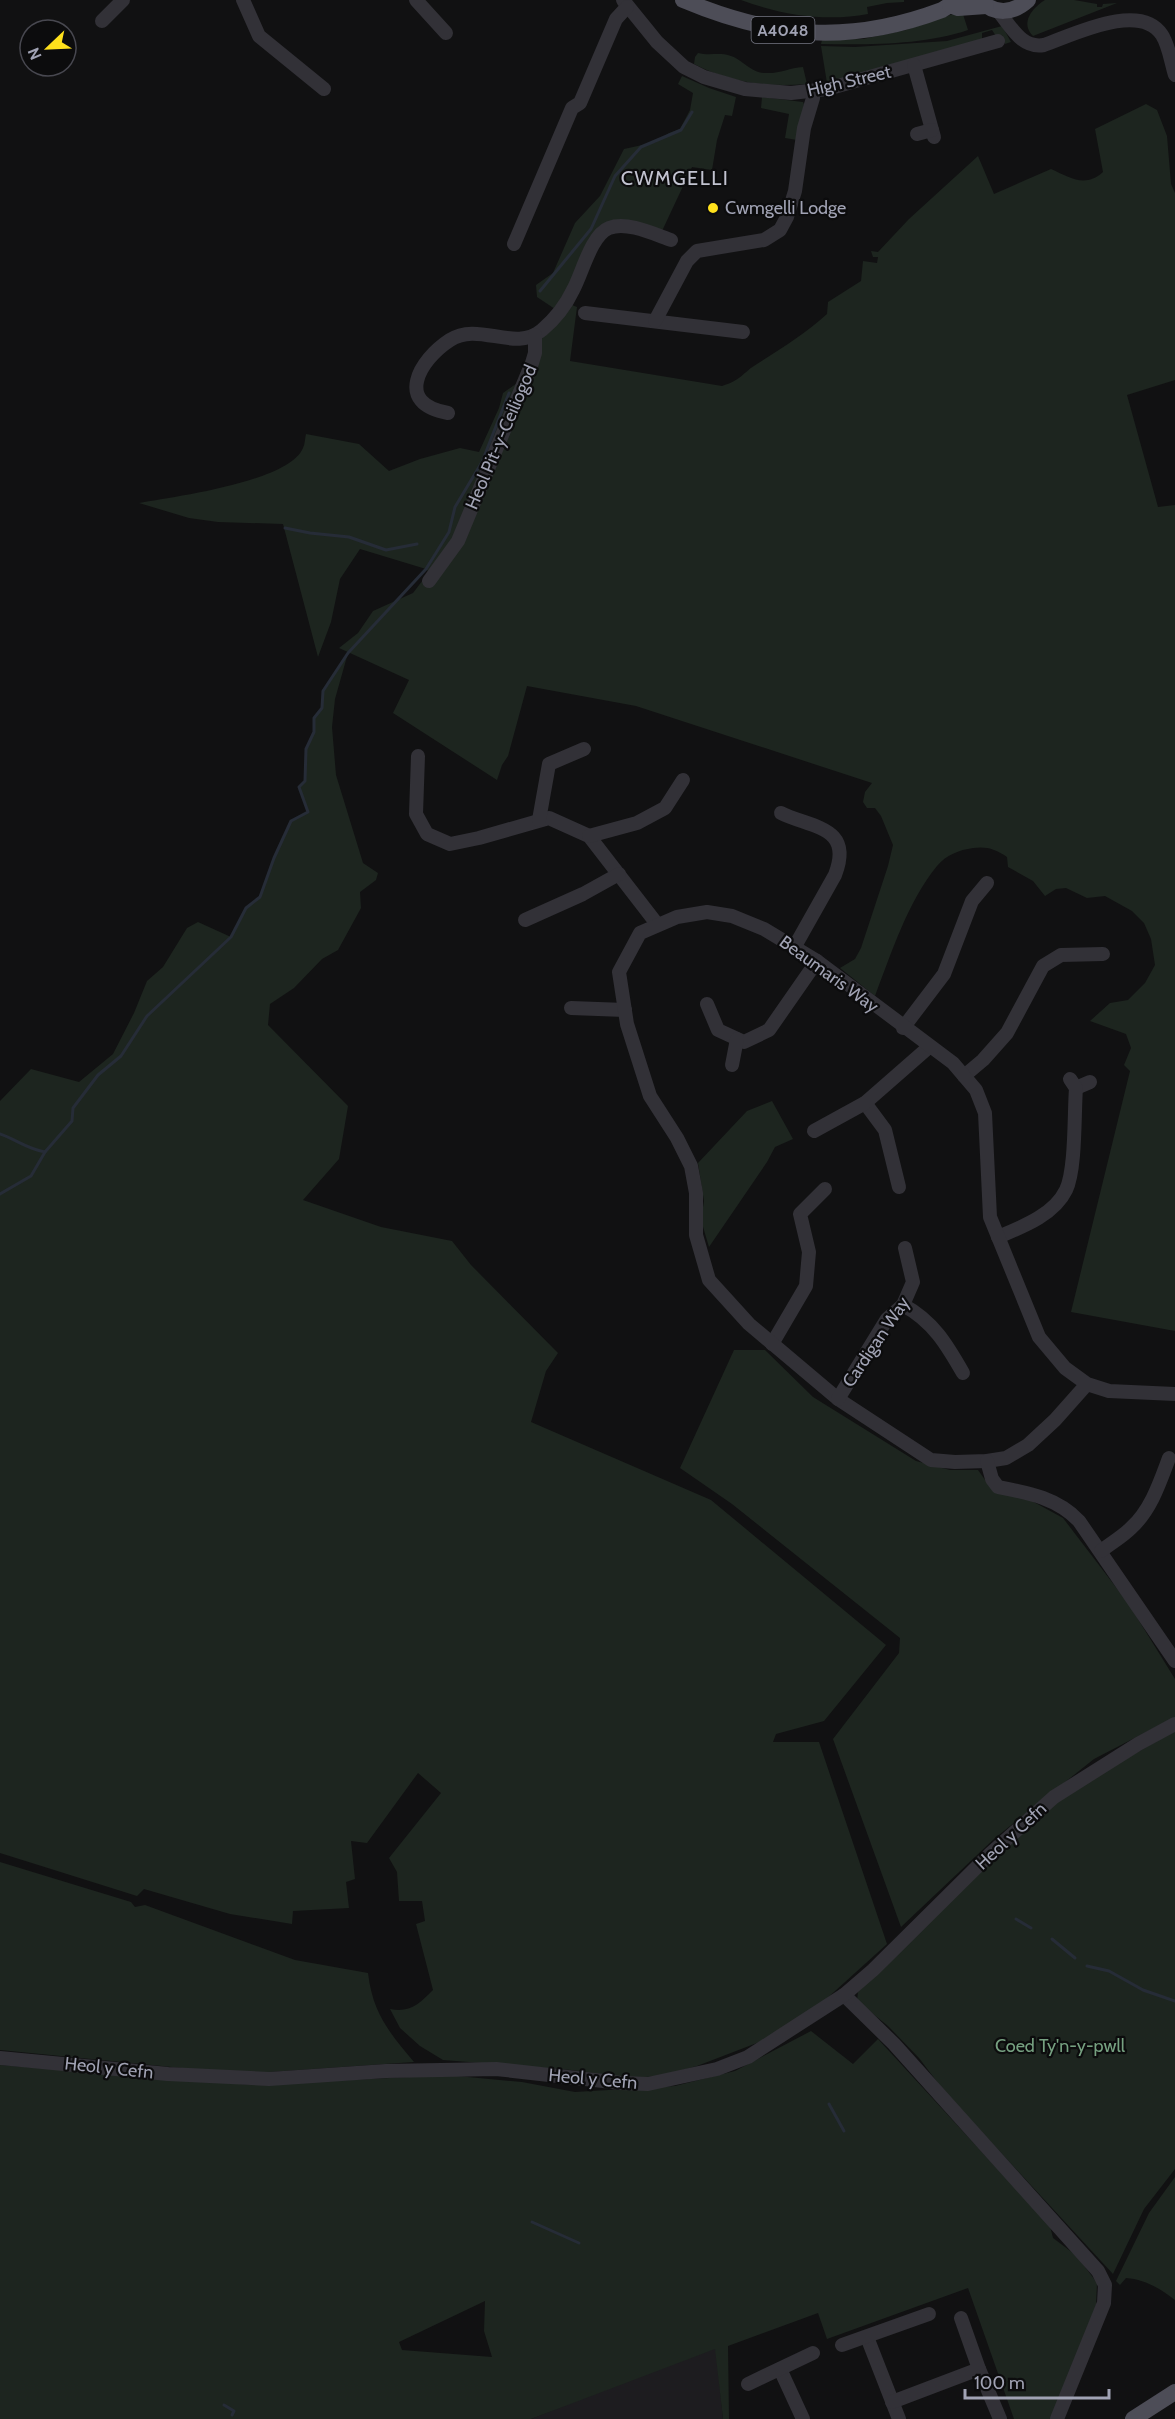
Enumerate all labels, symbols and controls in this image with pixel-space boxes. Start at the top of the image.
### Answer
road number: A4048 [752,17,814,43]
north arrow [18,18,78,78]
text: N [24,45,46,63]
street label: High Street [805,61,893,101]
district label: CWMGELLI [621,166,729,190]
place label: Cwmgelli Lodge [725,197,846,219]
marker: Cwmgelli Lodge [706,201,720,215]
street label: Heol Pit-y-Ceiliogod [461,361,541,513]
street label: Beaumaris Way [775,931,883,1017]
street label: Cardigan Way [838,1293,914,1391]
street label: Heol y Cefn [971,1798,1051,1874]
park label: Coed Ty'n-y-pwll [995,2035,1126,2057]
street label: Heol y Cefn [64,2052,154,2084]
street label: Heol y Cefn [548,2064,638,2094]
scale bar [965,2362,1109,2400]
text: 100 m [974,2372,1025,2394]

